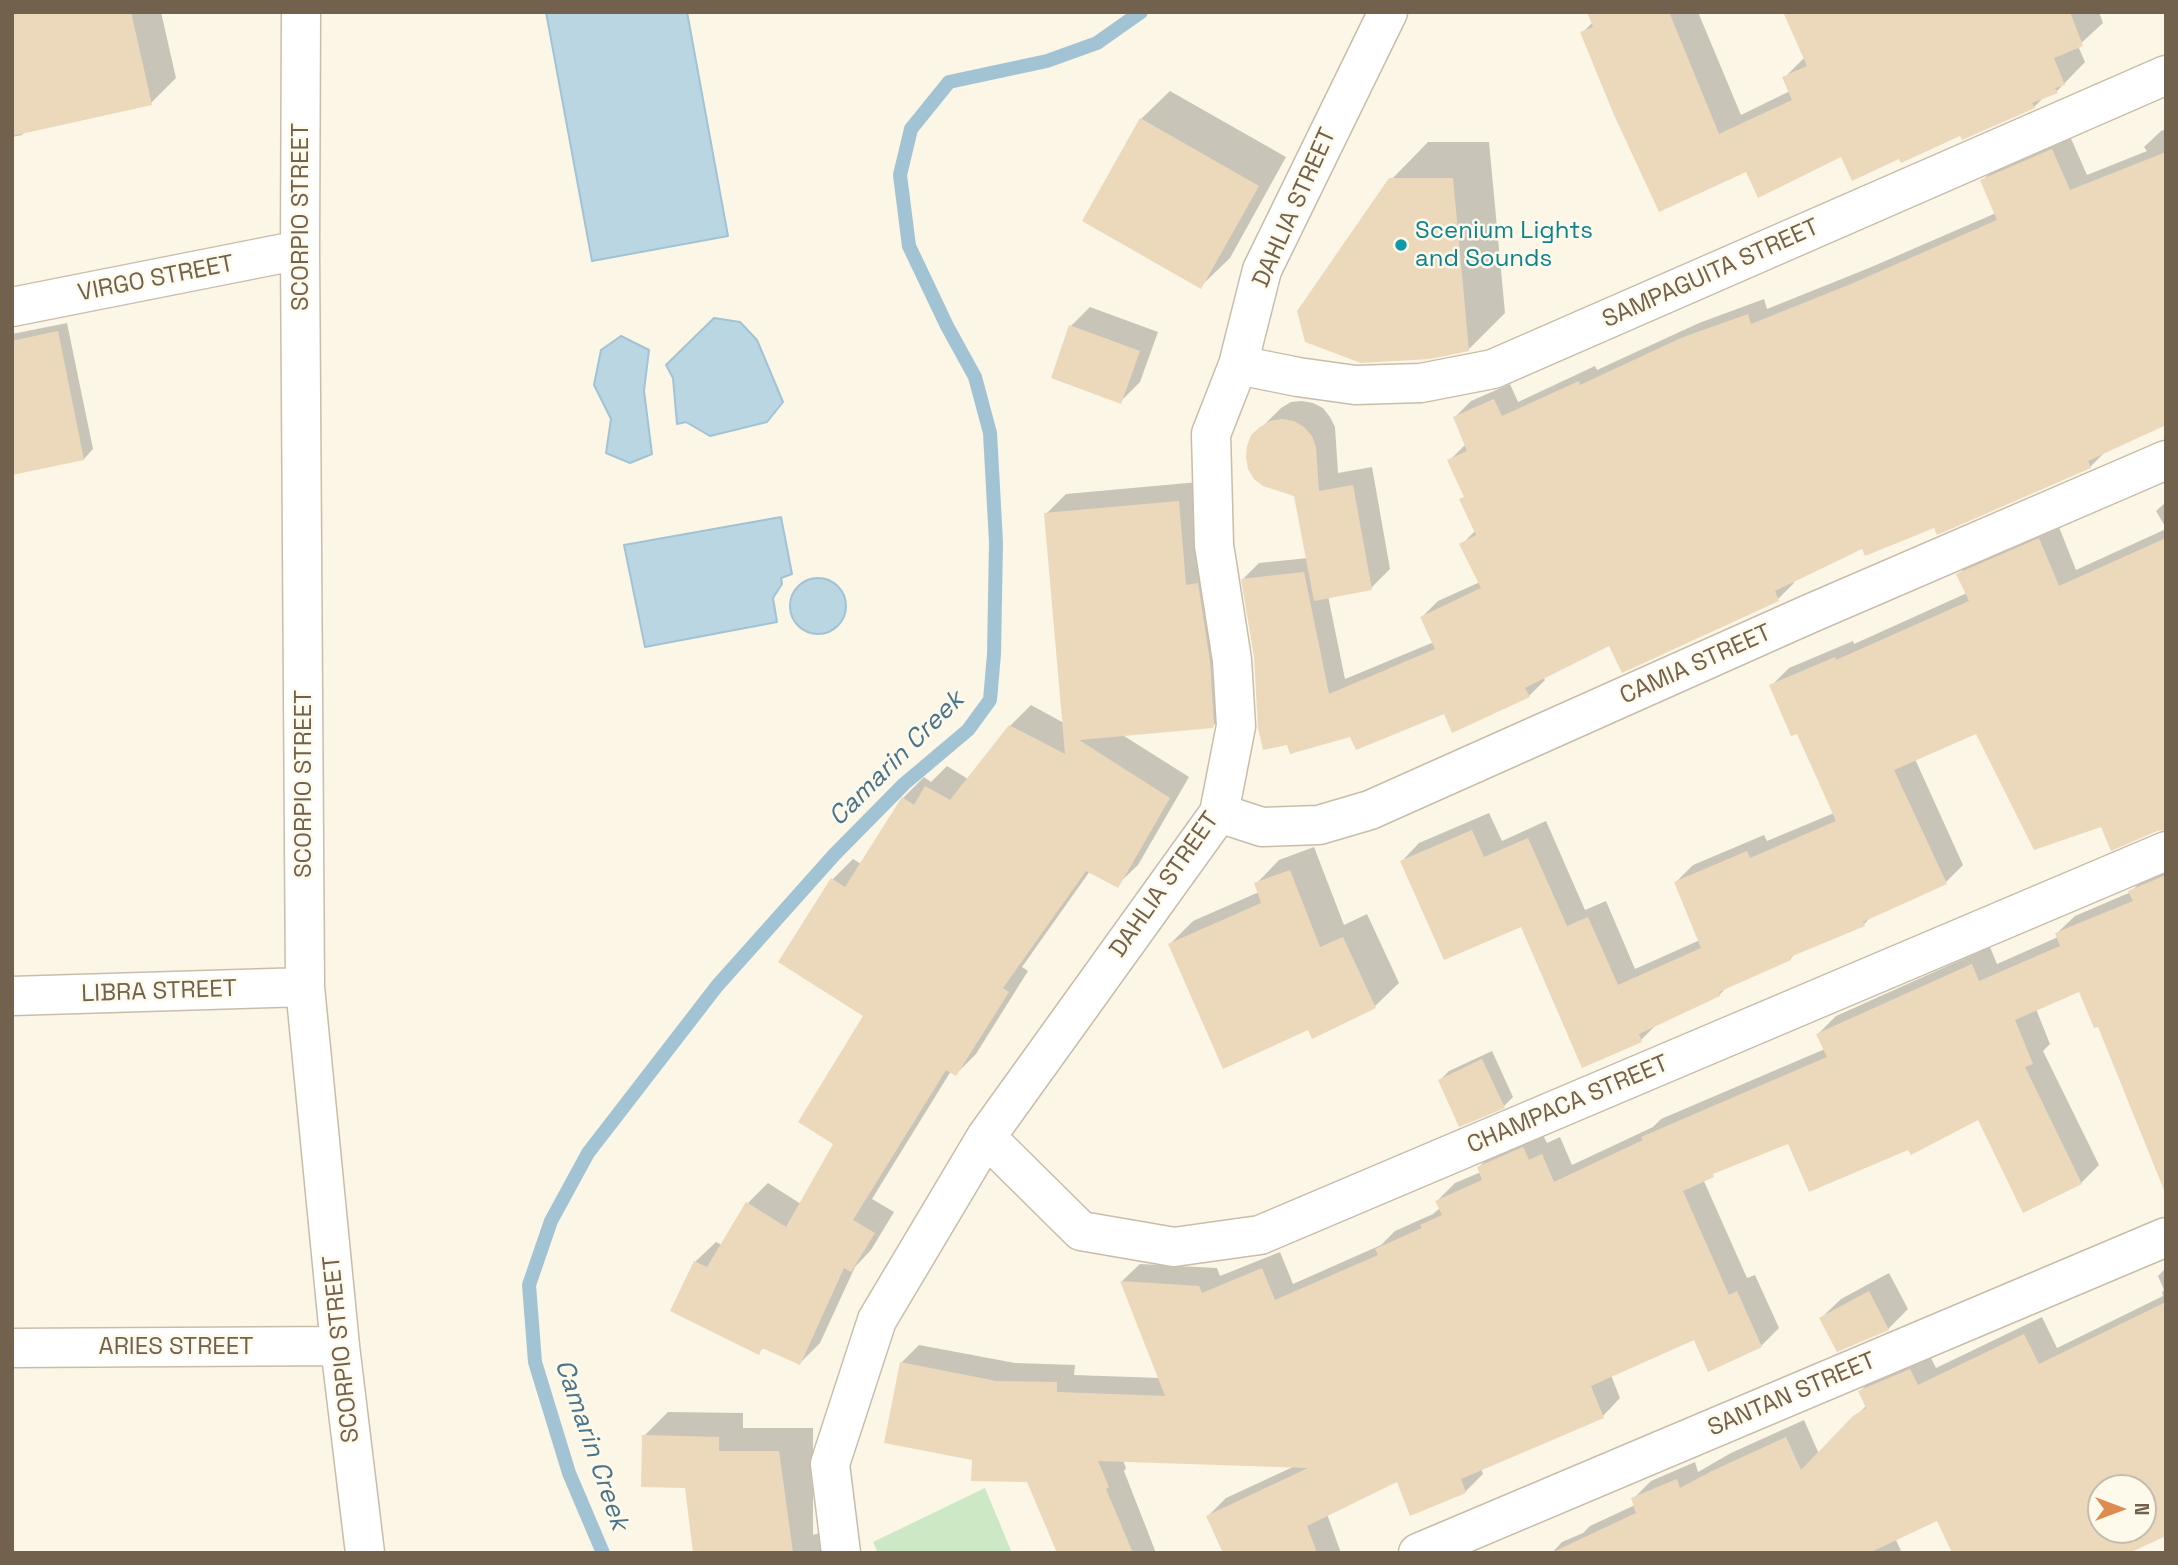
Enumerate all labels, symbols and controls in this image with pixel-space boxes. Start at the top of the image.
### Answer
street label: SCORPIO STREET [287,123,315,311]
street label: DAHLIA STREET [1247,124,1343,292]
street label: SAMPAGUITA STREET [1598,213,1824,335]
place label: Scenium Lights and Sounds [1415,217,1593,273]
marker: Scenium Lights and Sounds [1393,237,1409,253]
street label: VIRGO STREET [76,250,236,308]
street label: CAMIA STREET [1616,619,1776,711]
water label: Camarin Creek [823,685,971,833]
street label: SCORPIO STREET [290,690,318,878]
street label: DAHLIA STREET [1104,807,1226,963]
street label: LIBRA STREET [81,975,237,1009]
street label: CHAMPACA STREET [1463,1050,1673,1160]
street label: SCORPIO STREET [318,1254,366,1444]
street label: ARIES STREET [99,1333,253,1361]
street label: SANTAN STREET [1704,1347,1880,1443]
water label: Camarin Creek [547,1356,635,1534]
north arrow [2087,1474,2157,1544]
text: N [2129,1503,2154,1515]

